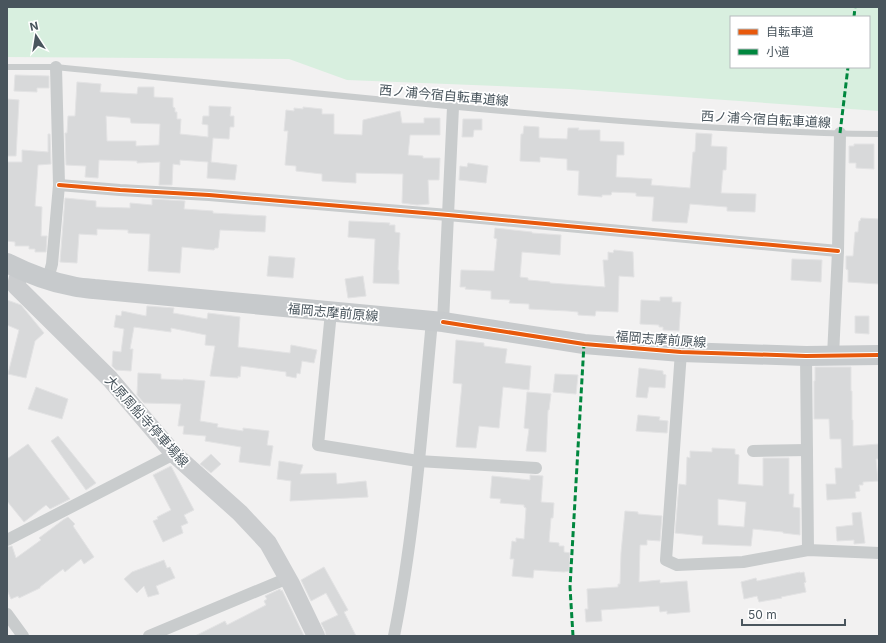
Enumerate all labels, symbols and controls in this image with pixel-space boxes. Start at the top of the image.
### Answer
north arrow [16,16,56,56]
legend [730,16,870,68]
text: N [28,18,39,34]
text: 自転車道 [766,24,814,39]
text: 小道 [766,44,790,59]
street label: 西ノ浦今宿自転車道線 [379,81,509,109]
street label: 西ノ浦今宿自転車道線 [701,108,831,130]
street label: 福岡志摩前原線 [287,300,379,324]
street label: 福岡志摩前原線 [615,328,707,350]
street label: 大原周船寺停車場線 [102,372,192,470]
scale bar [742,601,845,627]
text: 50 m [748,607,777,622]

